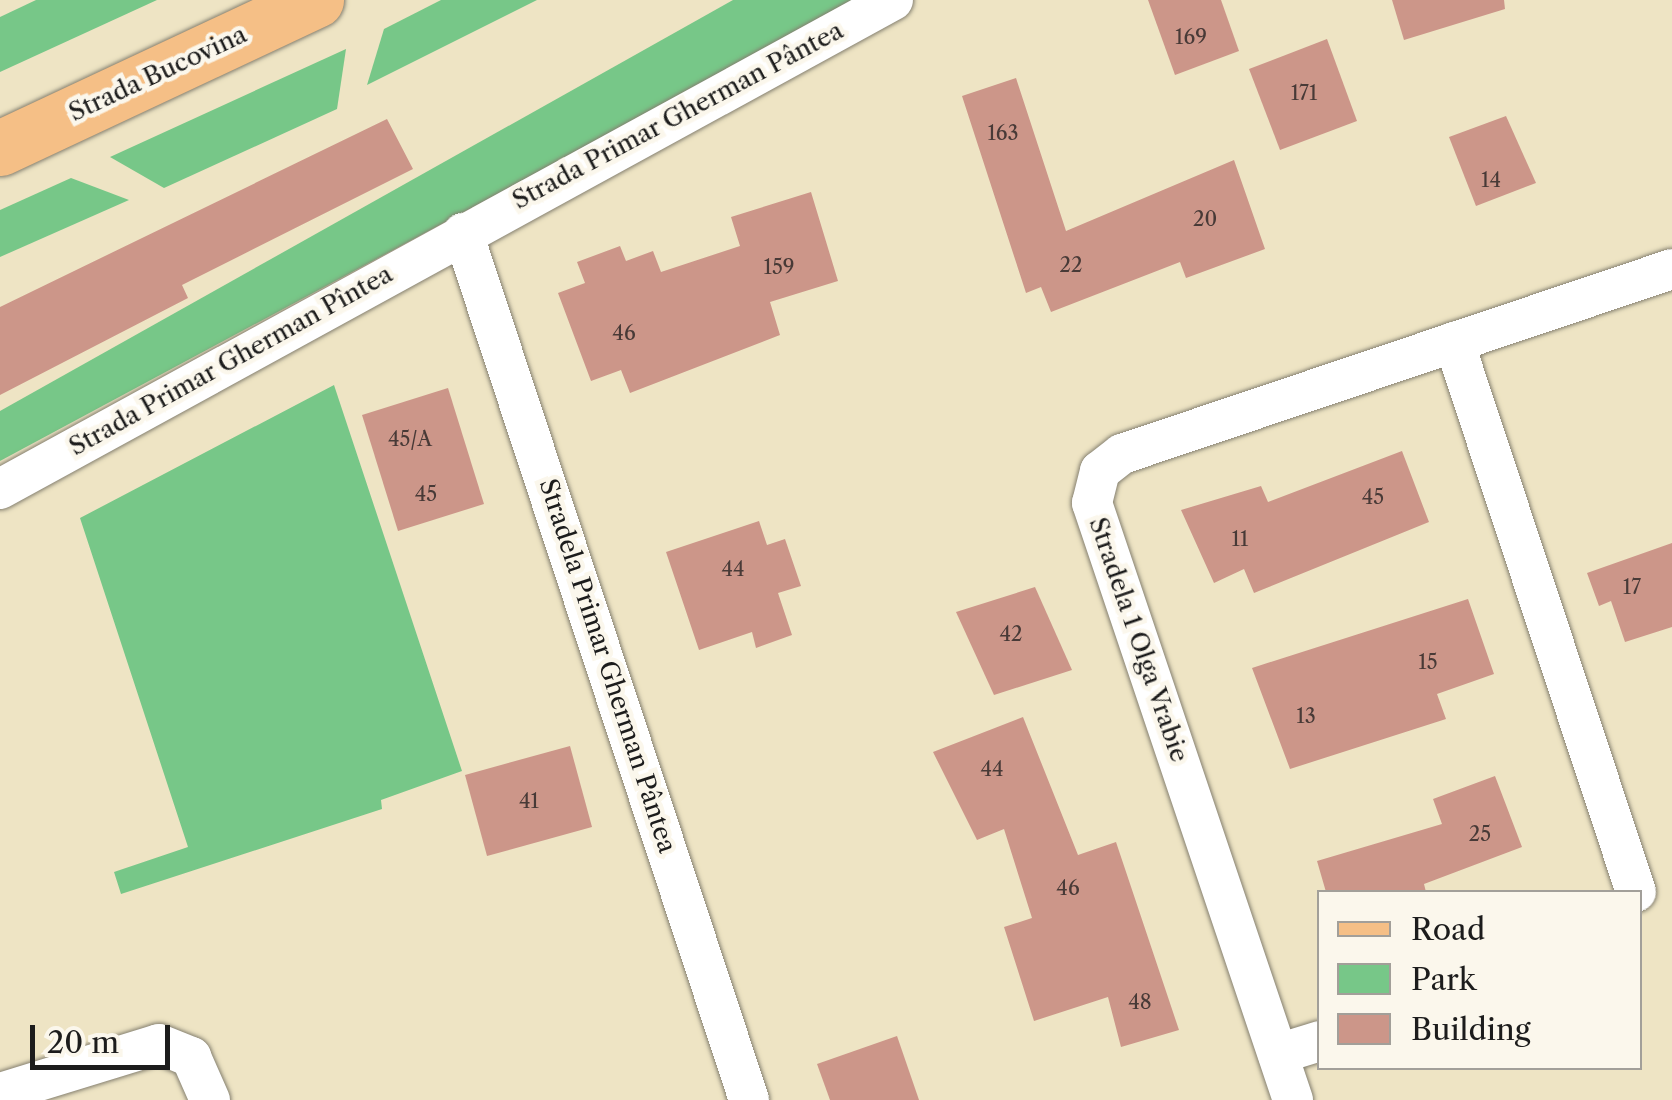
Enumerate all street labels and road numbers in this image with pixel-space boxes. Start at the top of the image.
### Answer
street label: Strada Primar Gherman Pântea [507,16,849,216]
street label: Strada Bucovina [64,20,252,128]
street label: Strada Primar Gherman Pîntea [64,259,398,463]
street label: Stradela Primar Gherman Pântea [532,475,682,857]
street label: Stradela 1 Olga Vrabie [1082,513,1194,767]

